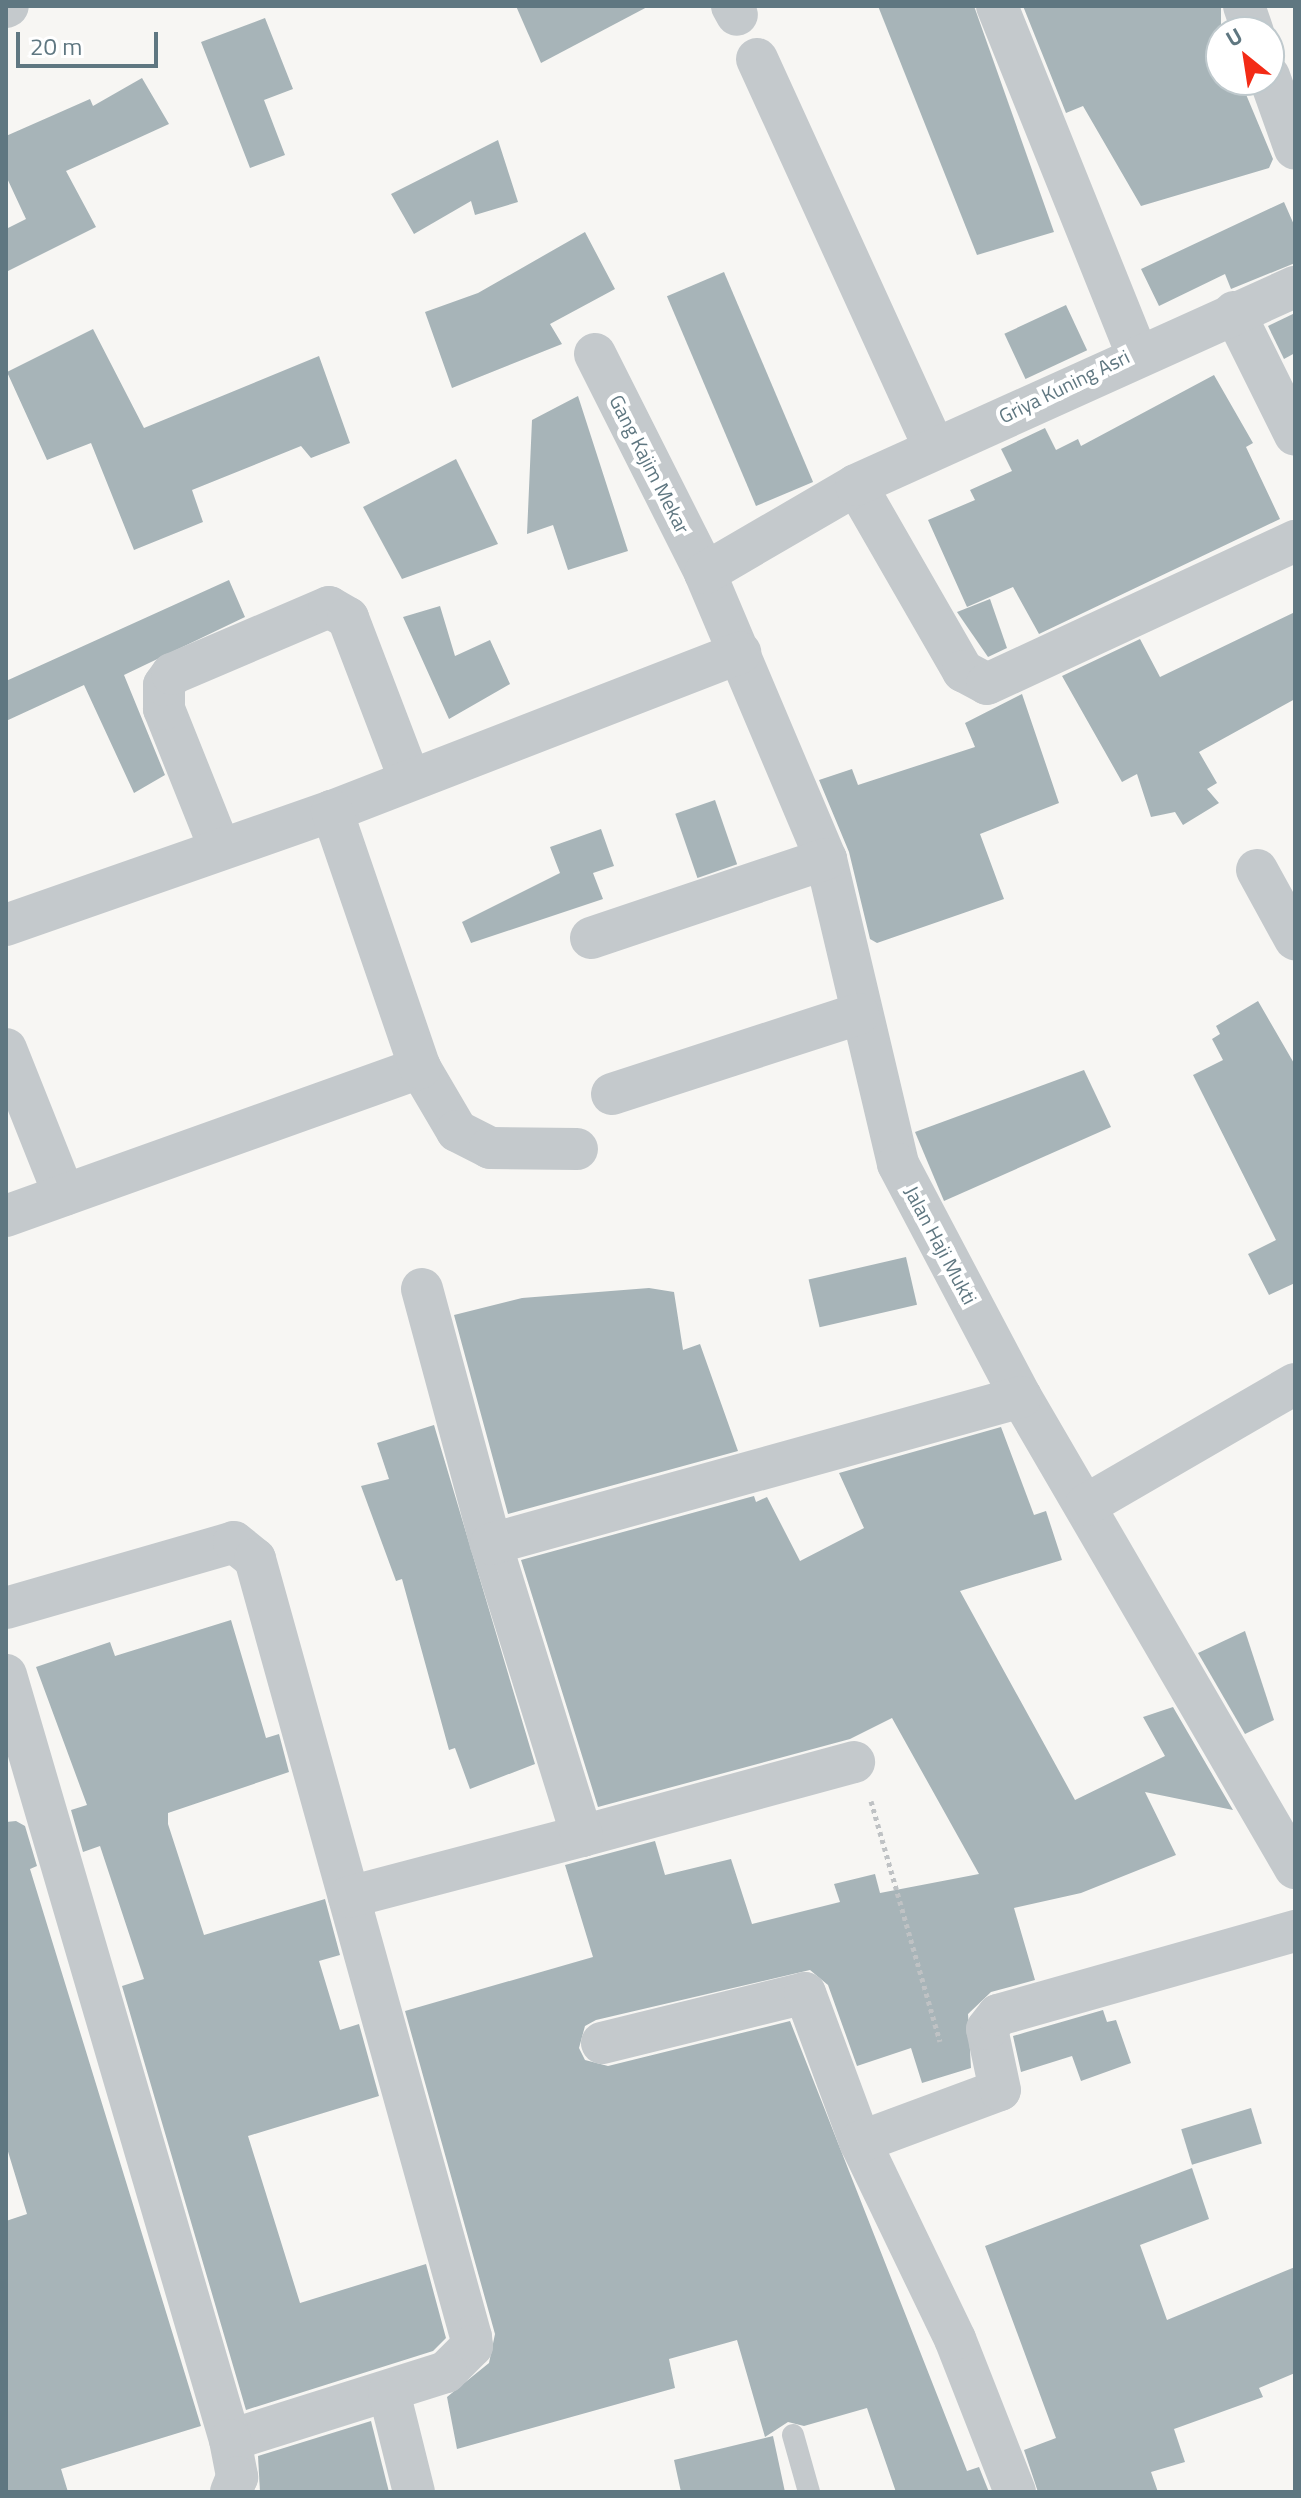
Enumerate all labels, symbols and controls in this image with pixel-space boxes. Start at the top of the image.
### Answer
scale bar [20,16,162,66]
north arrow [1205,16,1285,96]
text: U [1219,19,1249,55]
text: 20 m [30,28,82,64]
street label: Griya Kuning Asri [995,344,1133,428]
street label: Gang Kajim Mekar [605,391,695,537]
street label: Jalan Haji Mukti [900,1182,982,1308]

